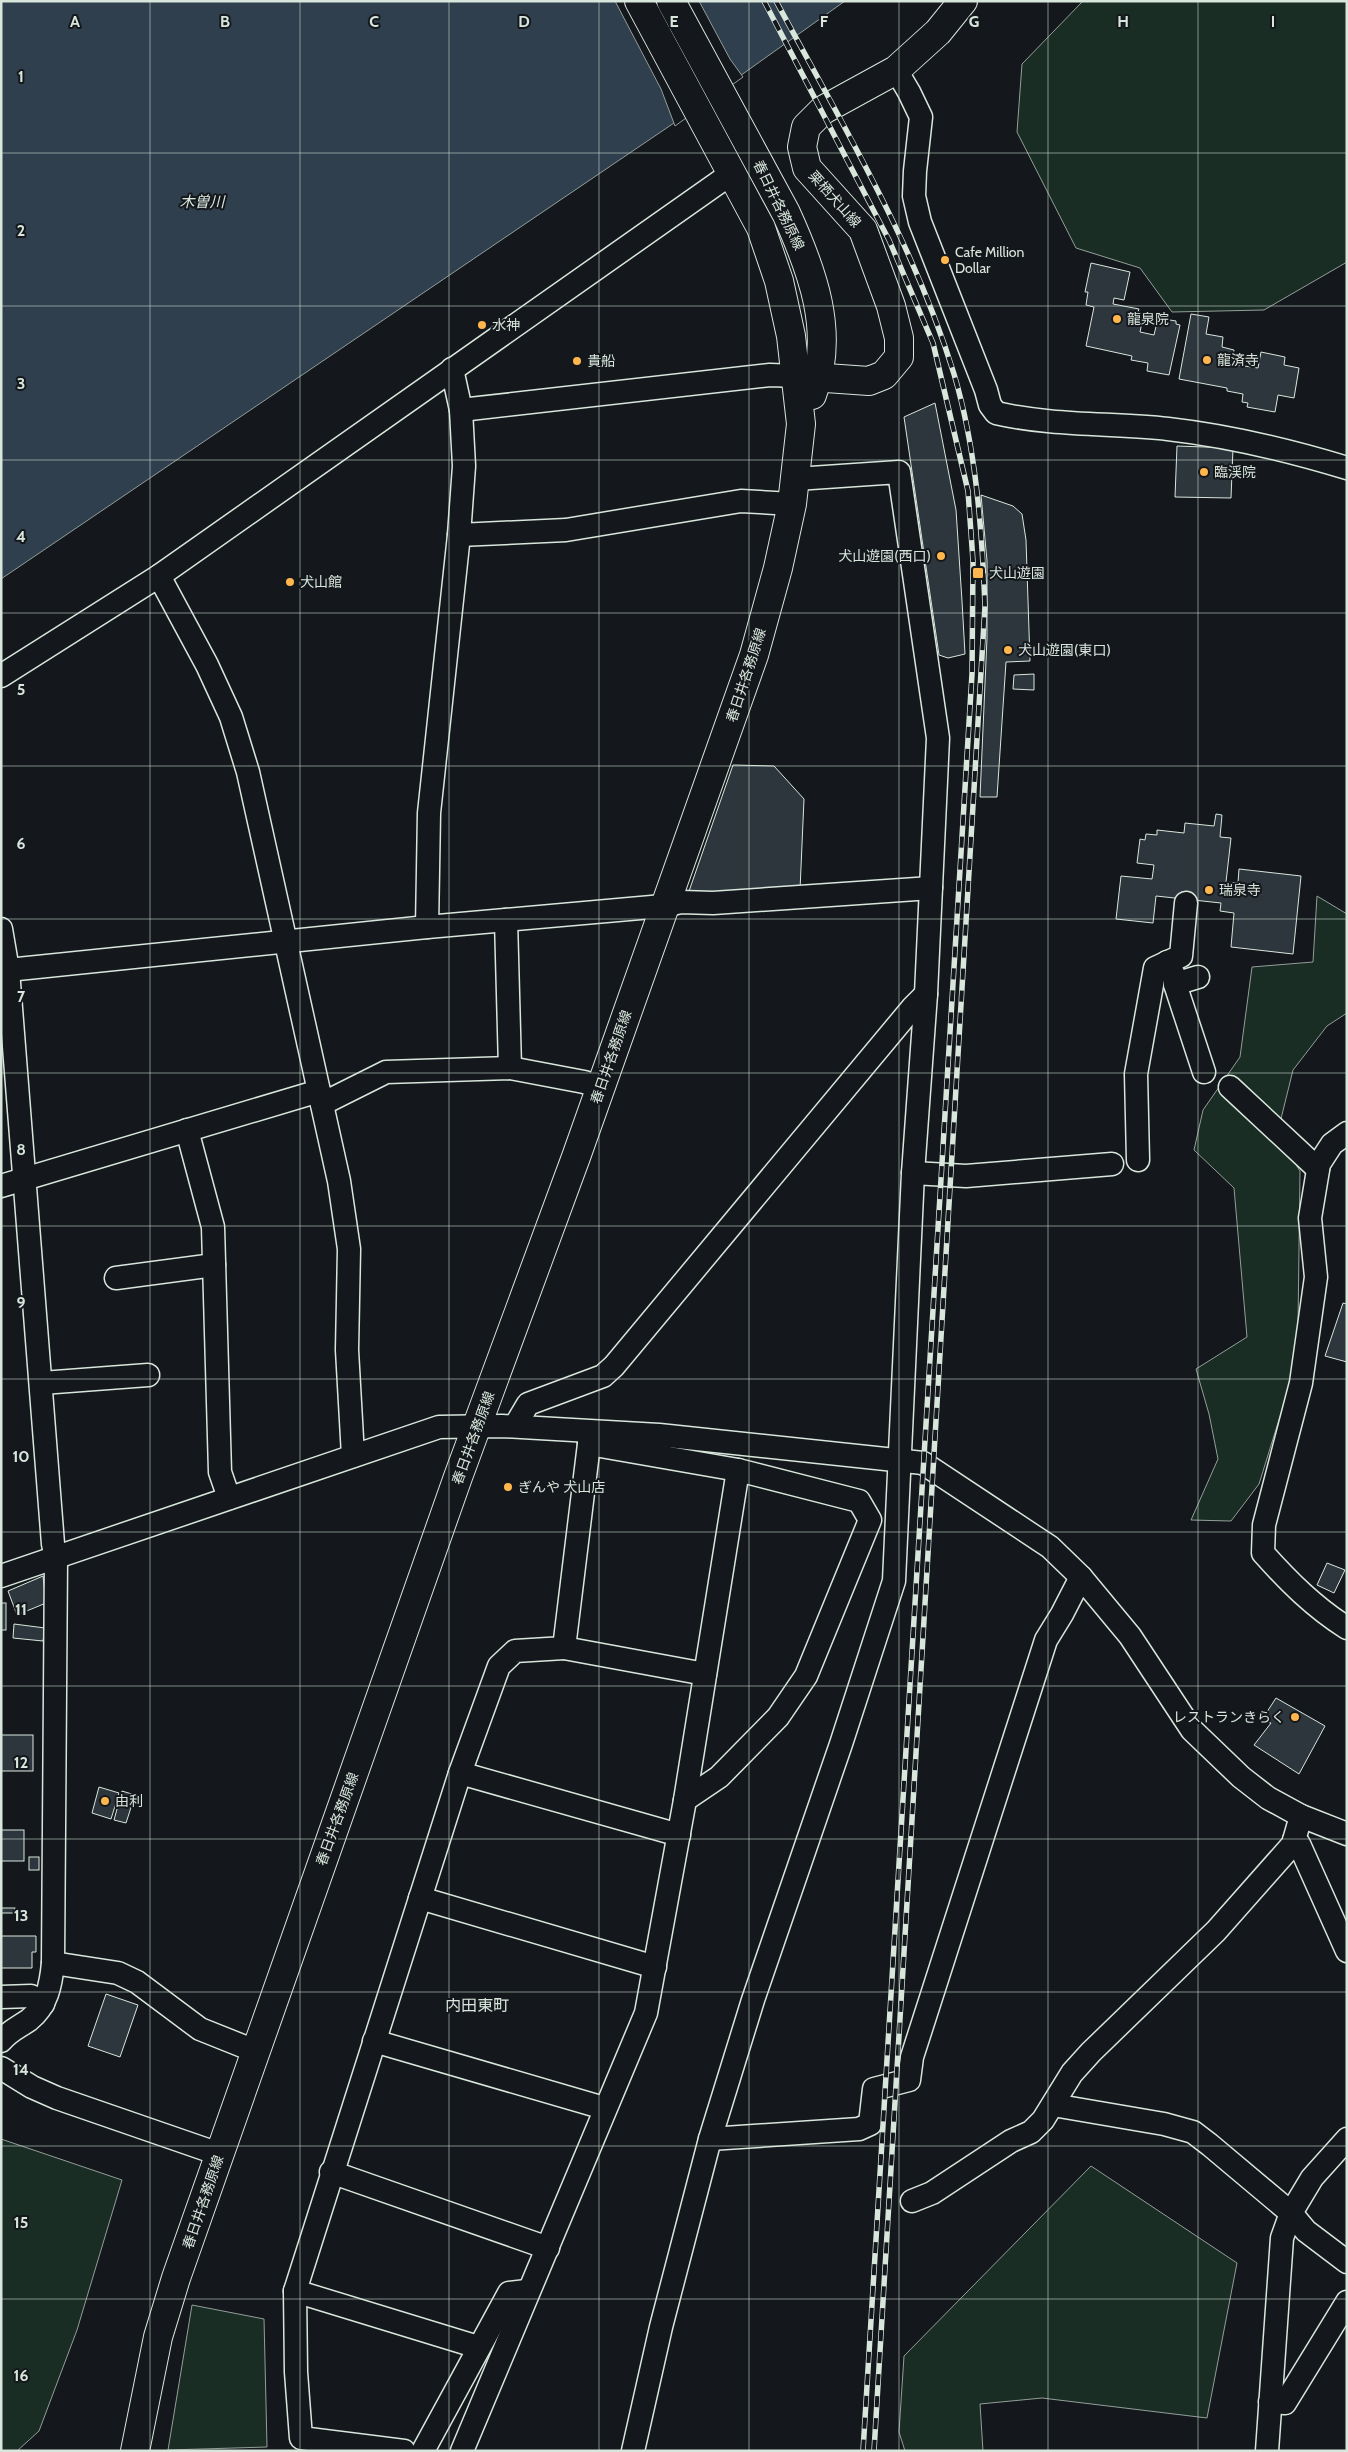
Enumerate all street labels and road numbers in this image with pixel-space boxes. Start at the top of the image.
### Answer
street label: 春日井各務原線 [749,157,809,253]
street label: 栗栖犬山線 [805,167,865,231]
street label: 春日井各務原線 [722,626,770,724]
street label: 春日井各務原線 [587,1008,635,1106]
street label: 春日井各務原線 [448,1389,498,1487]
street label: 春日井各務原線 [312,1770,362,1868]
street label: 春日井各務原線 [179,2153,227,2251]

